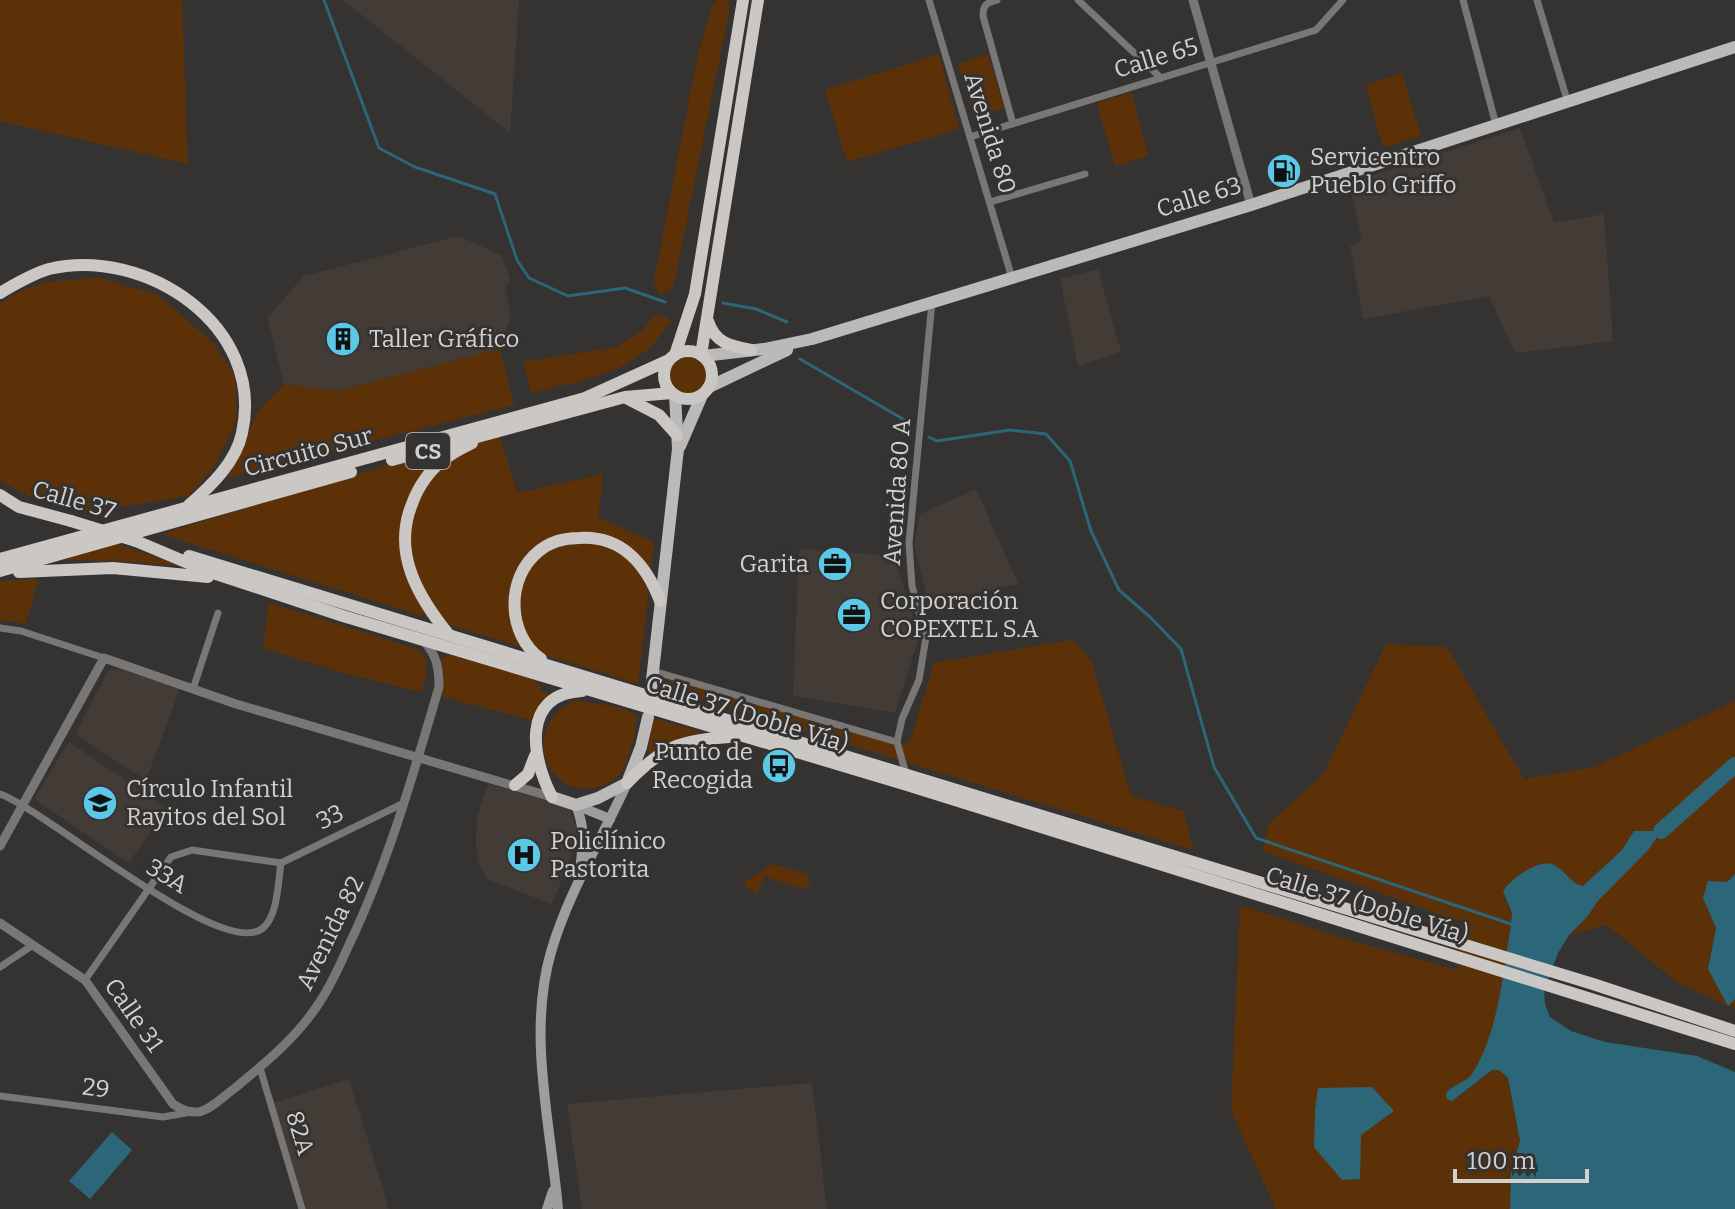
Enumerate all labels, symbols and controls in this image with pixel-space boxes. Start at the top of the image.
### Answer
street label: Calle 65 [1111,32,1201,84]
street label: Avenida 80 [958,69,1022,197]
place label: Servicentro Pueblo Griffo [1310,143,1456,199]
fuel station icon: Servicentro Pueblo Griffo [1265,152,1303,190]
street label: Calle 63 [1153,171,1245,223]
building icon: Taller Gráfico [324,320,362,358]
place label: Taller Gráfico [369,325,519,353]
street label: Avenida 80 A [878,418,916,566]
street label: Circuito Sur [240,421,376,483]
road number: CS [406,433,450,469]
street label: Calle 37 [29,475,119,525]
office icon: Garita [816,545,854,583]
place label: Garita [739,550,809,578]
place label: Corporación COPEXTEL S.A [880,587,1038,643]
office icon: Corporación COPEXTEL S.A [835,596,873,634]
street label: Calle 37 (Doble Vía) [642,670,852,758]
place label: Punto de Recogida [652,738,753,794]
bus stop icon: Punto de Recogida [760,747,798,785]
place label: Círculo Infantil Rayitos del Sol [126,775,293,831]
school or university icon: Círculo Infantil Rayitos del Sol [81,784,119,822]
street label: 33 [312,799,348,835]
place label: Policlínico Pastorita [550,827,666,883]
hospital icon: Policlínico Pastorita [505,836,543,874]
street label: 33A [141,853,193,899]
street label: Calle 37 (Doble Vía) [1262,861,1472,949]
street label: Avenida 82 [290,872,370,994]
street label: Calle 31 [99,973,169,1057]
street label: 29 [81,1072,111,1104]
street label: 82A [280,1108,320,1158]
scale bar [1455,1133,1587,1183]
text: 100 m [1467,1147,1535,1175]

